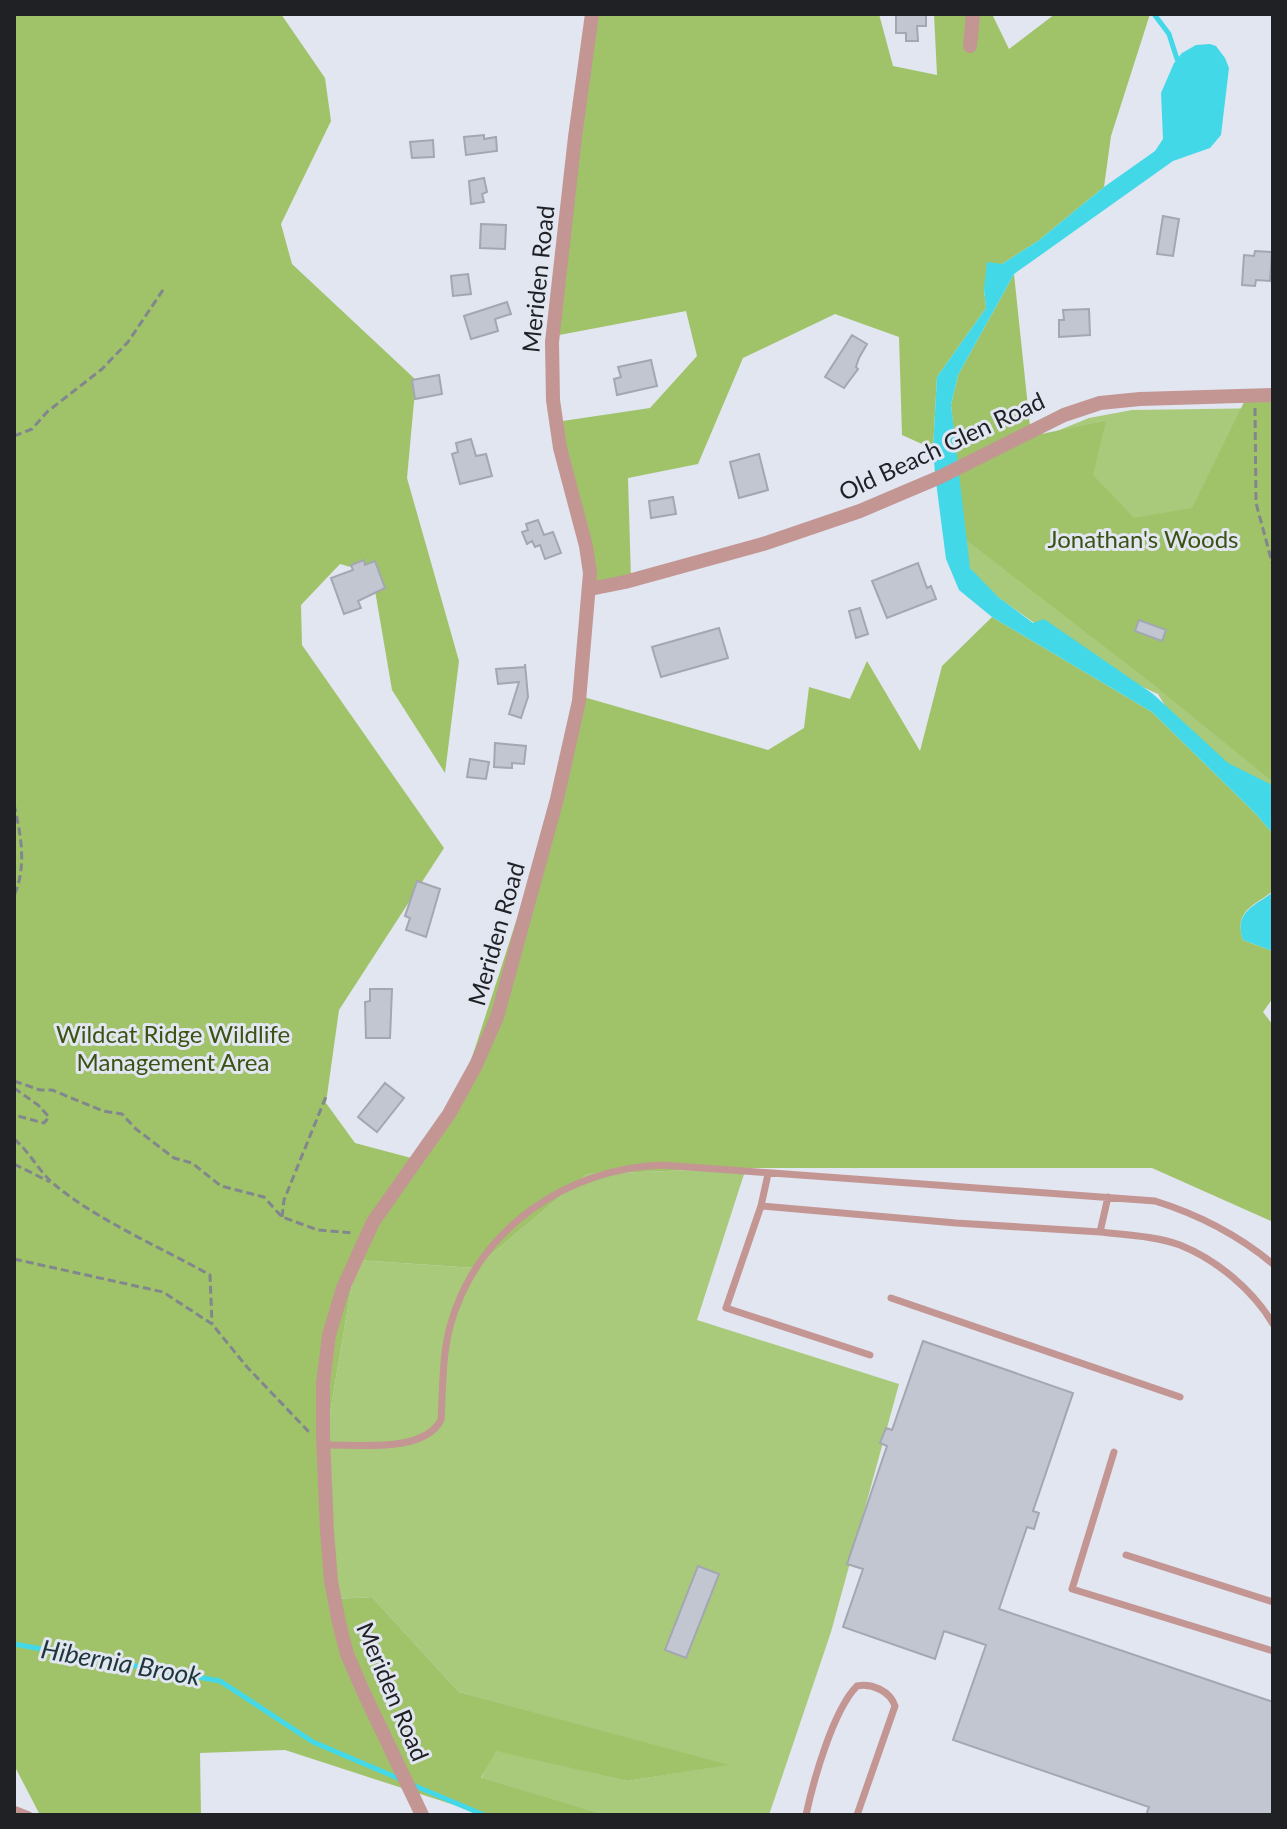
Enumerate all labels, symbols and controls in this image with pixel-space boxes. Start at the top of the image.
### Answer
street label: Meriden Road [515,204,560,354]
street label: Old Beach Glen Road [834,385,1049,506]
park label: Jonathan's Woods [1047,524,1239,553]
street label: Meriden Road [461,858,530,1009]
park label: Wildcat Ridge Wildlife Management Area [56,1019,290,1076]
street label: Meriden Road [351,1618,436,1765]
water label: Hibernia Brook [39,1632,204,1692]

